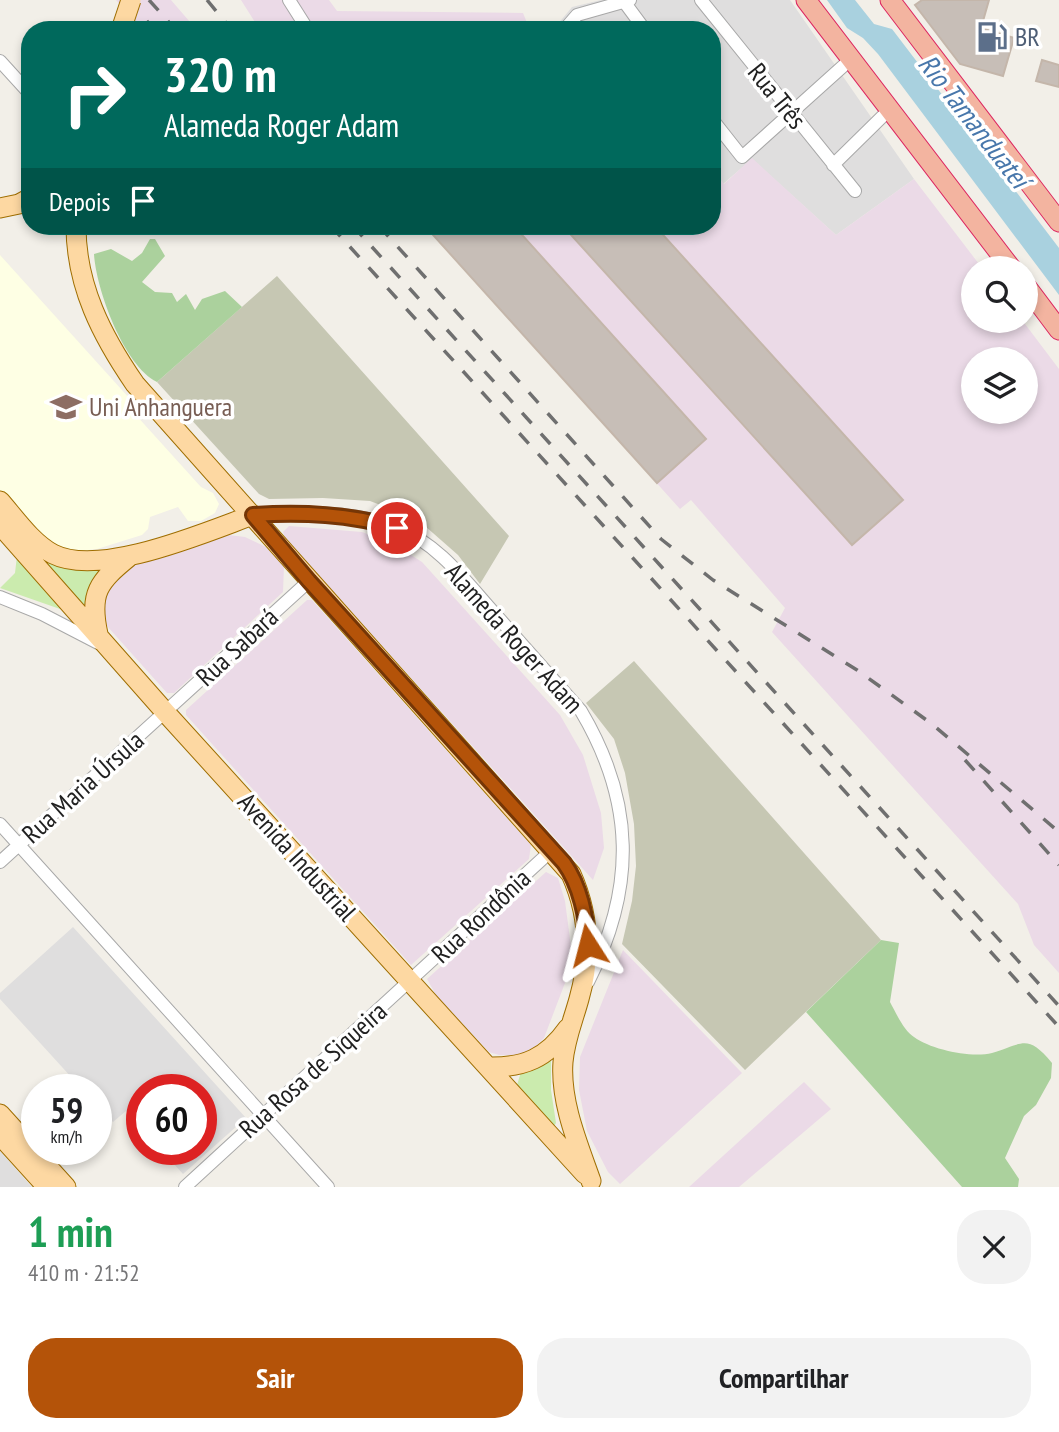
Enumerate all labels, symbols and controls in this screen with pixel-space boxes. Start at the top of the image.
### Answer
fuel station icon: BR [975,20,1009,54]
place label: BR [1015,20,1040,53]
text: 320 m [164,42,277,106]
water label: Rio Tamanduateí [910,46,1041,199]
icon: right [49,49,140,140]
street label: Rua Três [741,56,814,135]
text: Alameda Roger Adam [164,104,399,146]
icon: arrive [124,182,162,220]
text: Depois [49,185,110,218]
map controls [961,256,1038,424]
button: search [961,256,1038,333]
button: layers [961,347,1038,424]
school or university icon: Uni Anhanguera [49,390,83,424]
place label: Uni Anhanguera [89,390,232,423]
pin [367,498,427,558]
icon: arrive [378,509,416,547]
street label: Alameda Roger Adam [438,556,591,720]
street label: Rua Sabará [189,600,285,693]
street label: Rua Maria Úrsula [15,723,150,850]
street label: Avenida Industrial [231,786,364,928]
street label: Rua Rondônia [424,861,537,970]
position arrow [551,908,625,982]
street label: Rua Rosa de Siqueira [232,995,393,1145]
speed limit sign: 60 [126,1074,217,1165]
text: 59 [50,1087,83,1133]
text: km/h [51,1125,82,1148]
text: 1 min [28,1204,113,1259]
button: close [957,1210,1031,1284]
text: 410 m · 21:52 [28,1258,140,1287]
button: Sair [28,1338,523,1418]
button: Compartilhar [537,1338,1031,1418]

